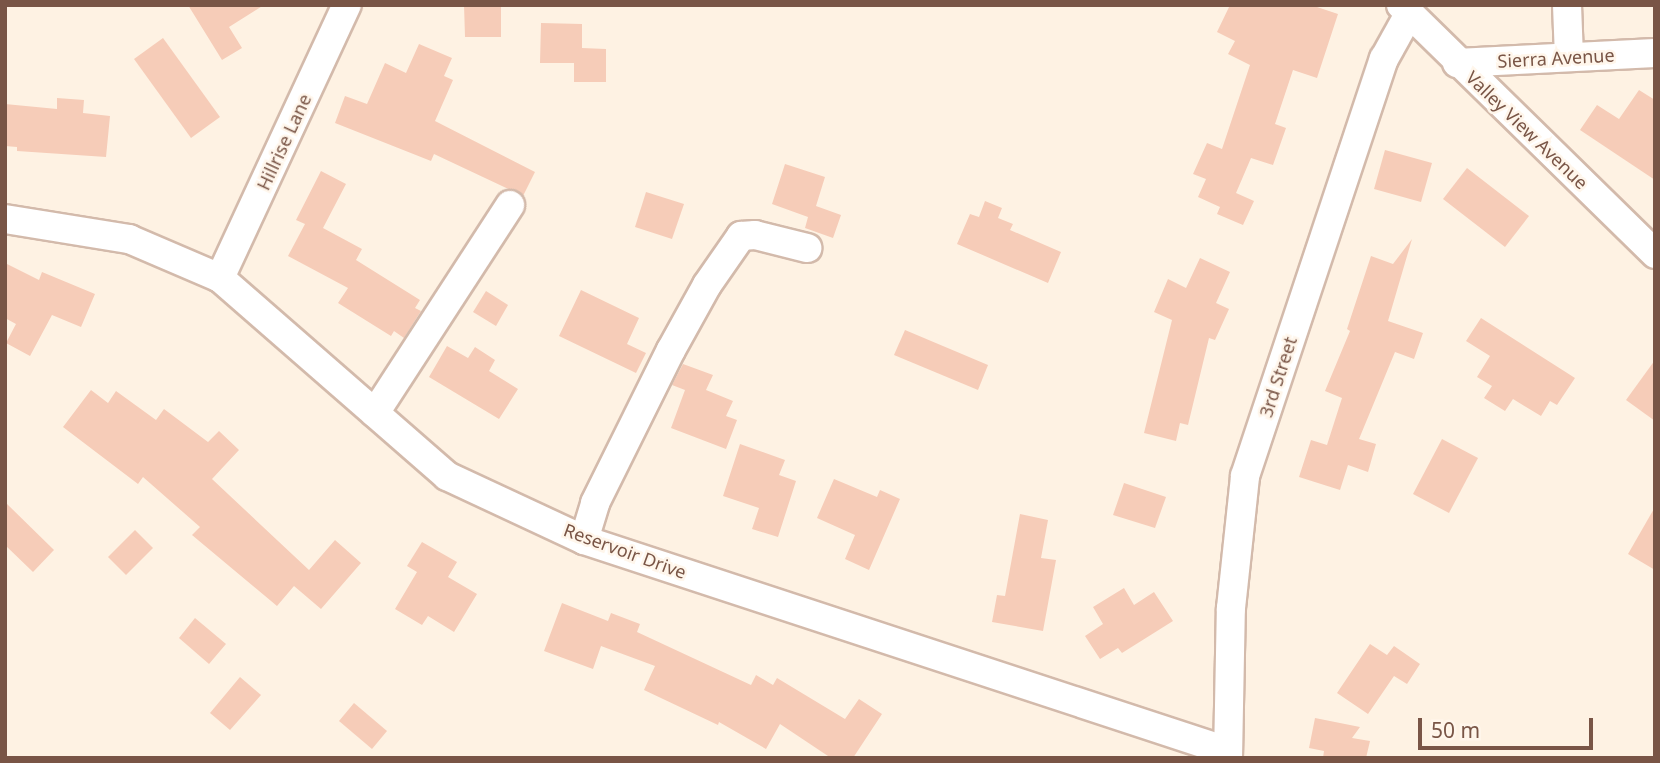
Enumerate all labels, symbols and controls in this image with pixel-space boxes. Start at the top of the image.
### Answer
street label: Sierra Avenue [1497,44,1615,72]
street label: Valley View Avenue [1462,66,1592,194]
street label: Hillrise Lane [252,90,316,194]
street label: 3rd Street [1255,334,1301,420]
street label: Reservoir Drive [561,519,689,583]
scale bar [1422,704,1597,748]
text: 50 m [1431,716,1480,744]

